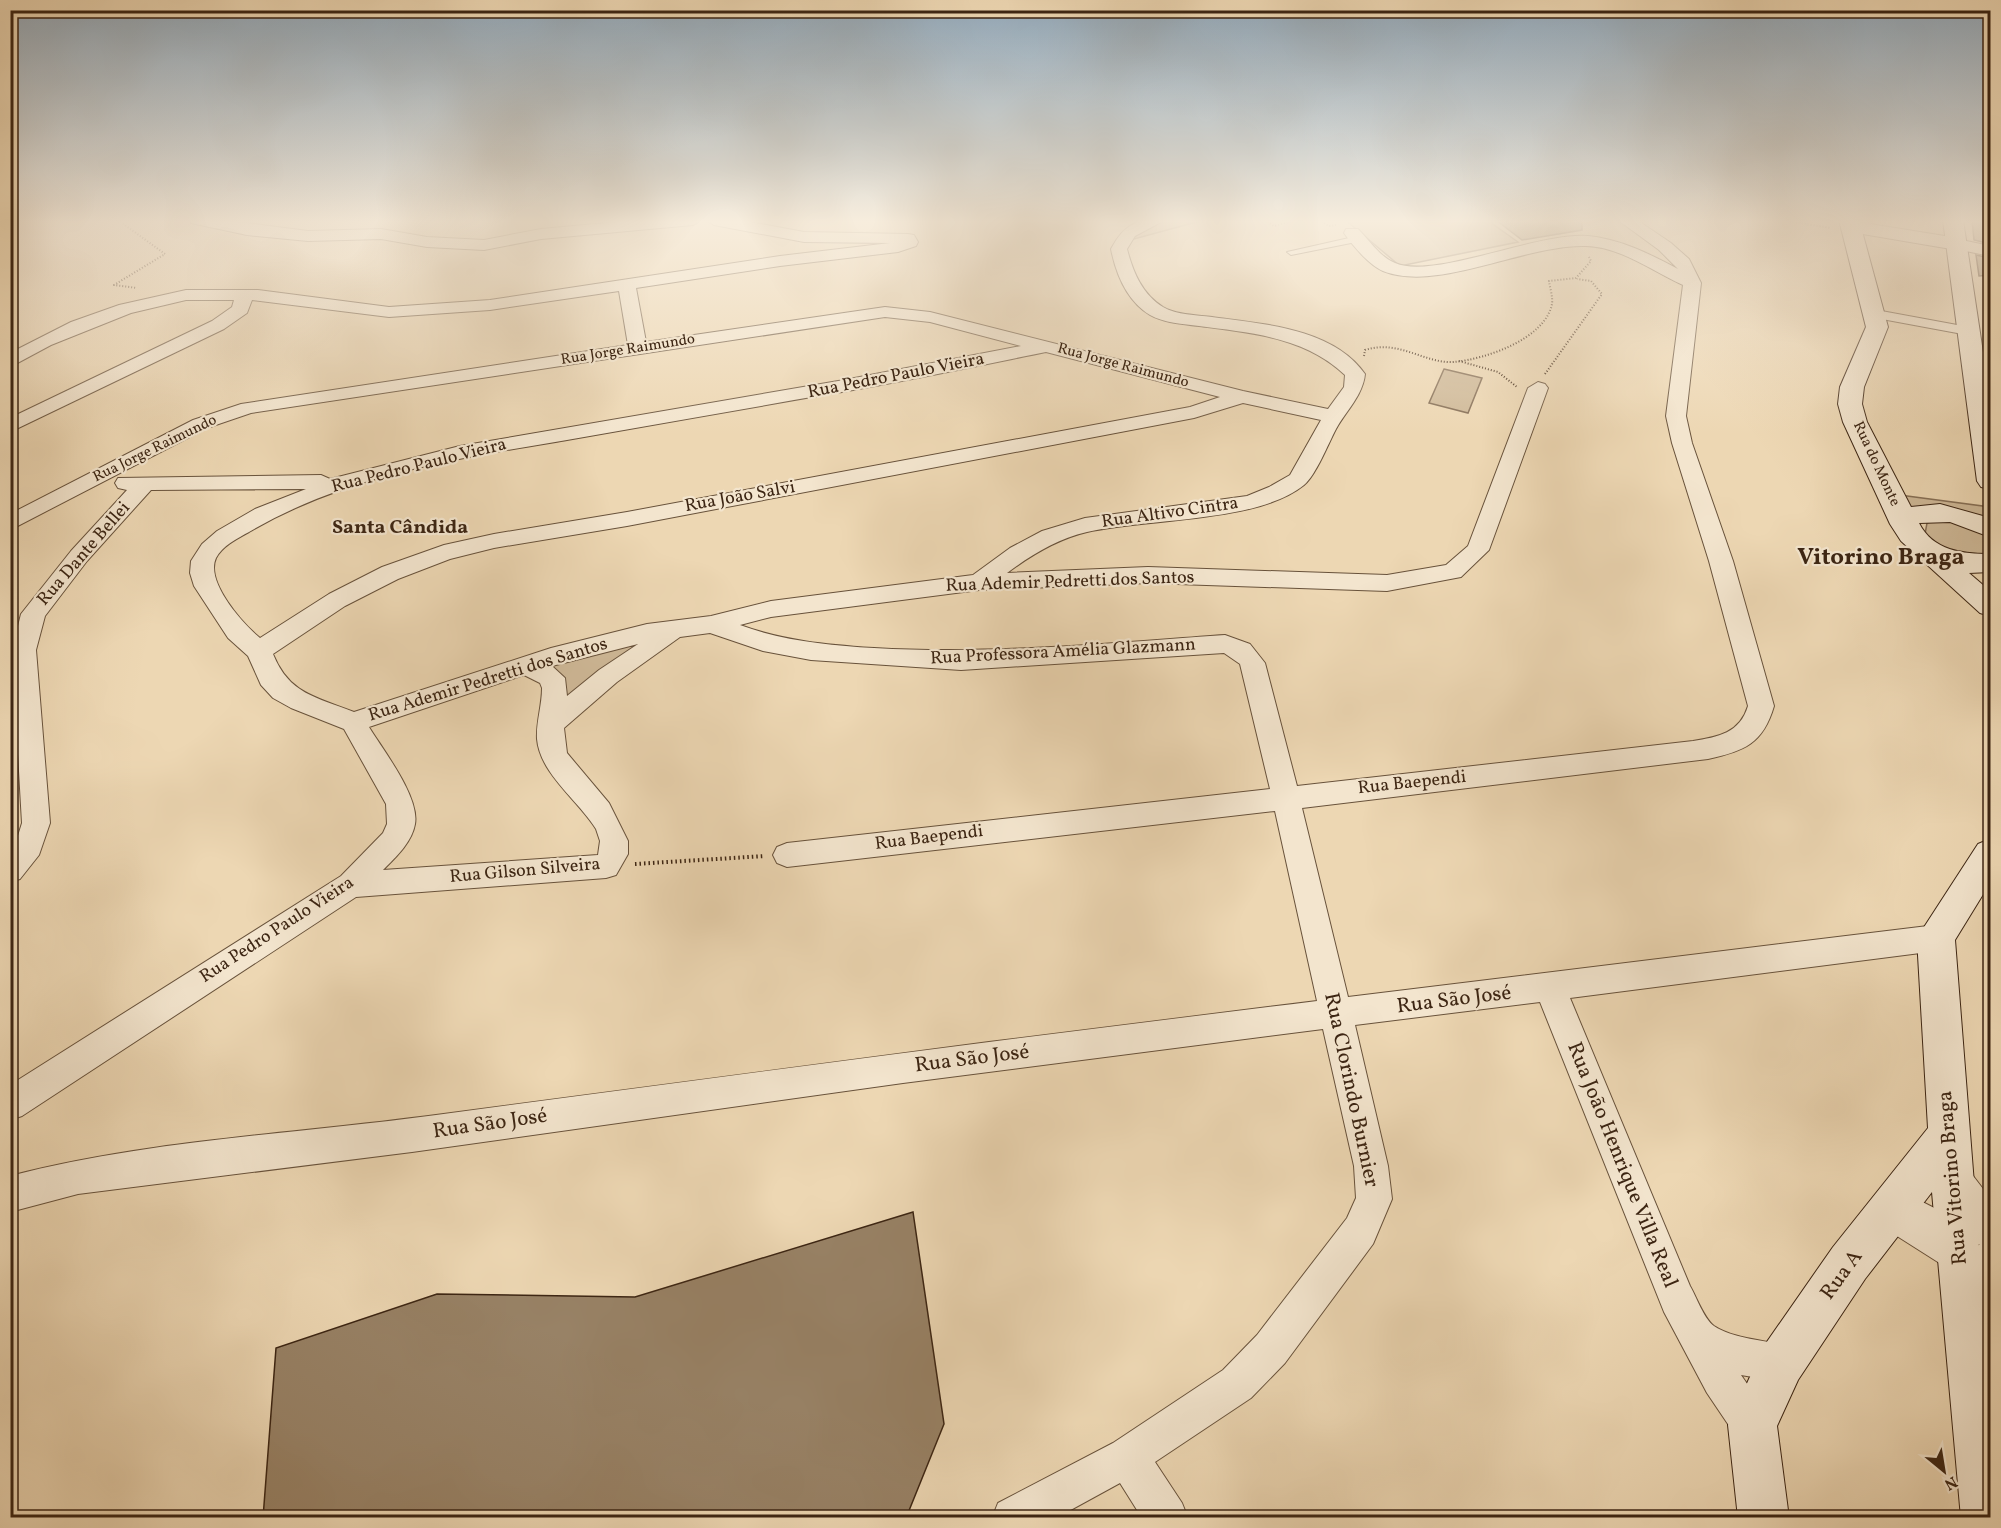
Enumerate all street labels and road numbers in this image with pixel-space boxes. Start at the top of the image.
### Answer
street label: Rua Jorge Raimundo [559,329,697,371]
street label: Rua Jorge Raimundo [1055,338,1191,394]
street label: Rua Pedro Paulo Vieira [806,347,986,405]
street label: Rua Jorge Raimundo [89,410,221,488]
street label: Rua do Monte [1847,418,1905,510]
street label: Rua Pedro Paulo Vieira [329,432,509,500]
street label: Rua João Salvi [683,475,797,519]
street label: Rua Altivo Cintra [1100,491,1240,535]
street label: Rua Dante Bellei [32,497,136,611]
street label: Rua Ademir Pedretti dos Santos [945,565,1195,599]
street label: Rua Ademir Pedretti dos Santos [365,632,611,728]
street label: Rua Professora Amélia Glazmann [930,633,1197,671]
street label: Rua Baependi [1357,765,1467,801]
street label: Rua Baependi [873,819,985,857]
street label: Rua Gilson Silveira [449,852,601,890]
street label: Rua Pedro Paulo Vieira [195,871,359,989]
street label: Rua São José [1395,979,1513,1021]
street label: Rua Clorindo Burnier [1316,990,1386,1190]
street label: Rua São José [913,1038,1031,1080]
street label: Rua João Henrique Villa Real [1559,1038,1685,1292]
street label: Rua Vitorino Braga [1931,1090,1975,1266]
street label: Rua São José [431,1102,549,1146]
street label: Rua A [1814,1244,1870,1306]

